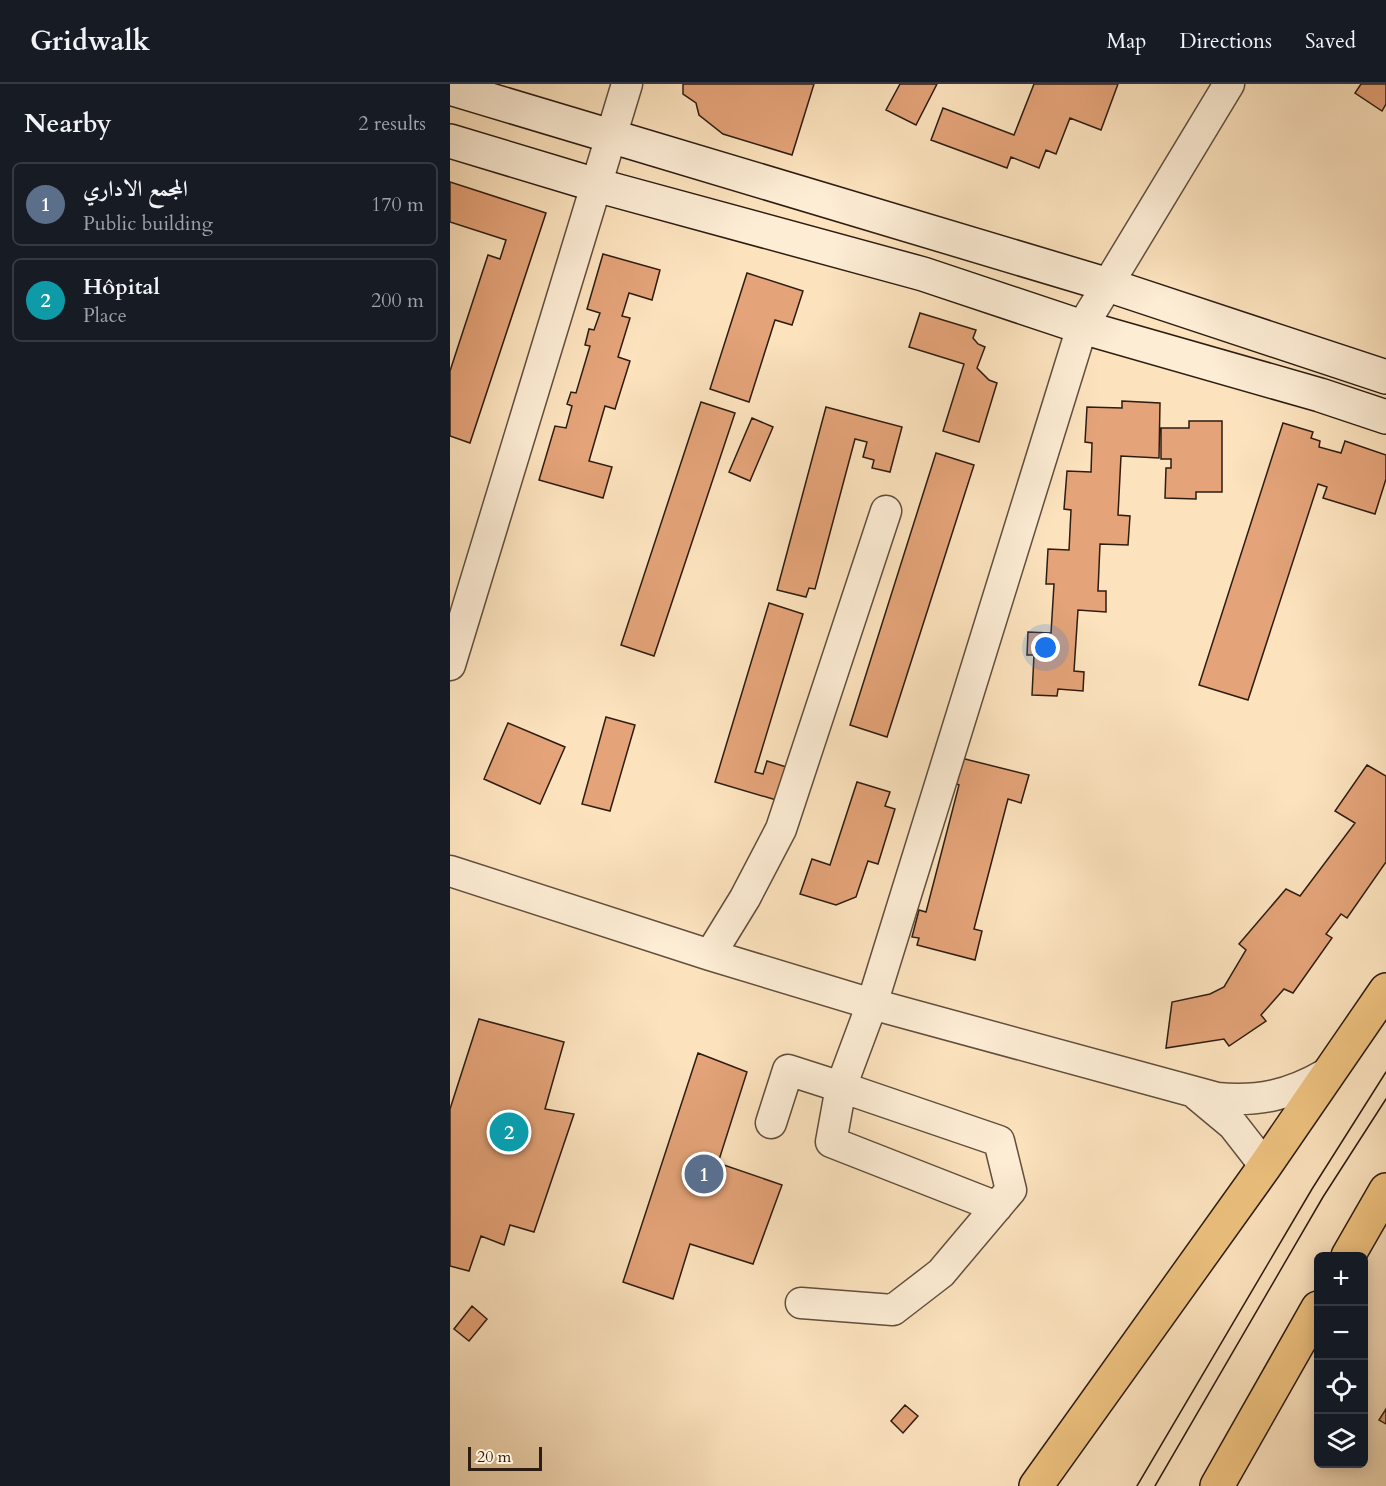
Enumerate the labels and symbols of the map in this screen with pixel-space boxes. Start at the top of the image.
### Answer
your location [1031,633,1060,662]
pin: 2 [490,1110,528,1154]
pin: 1 [684,1152,724,1196]
scale bar [468,1444,542,1472]

